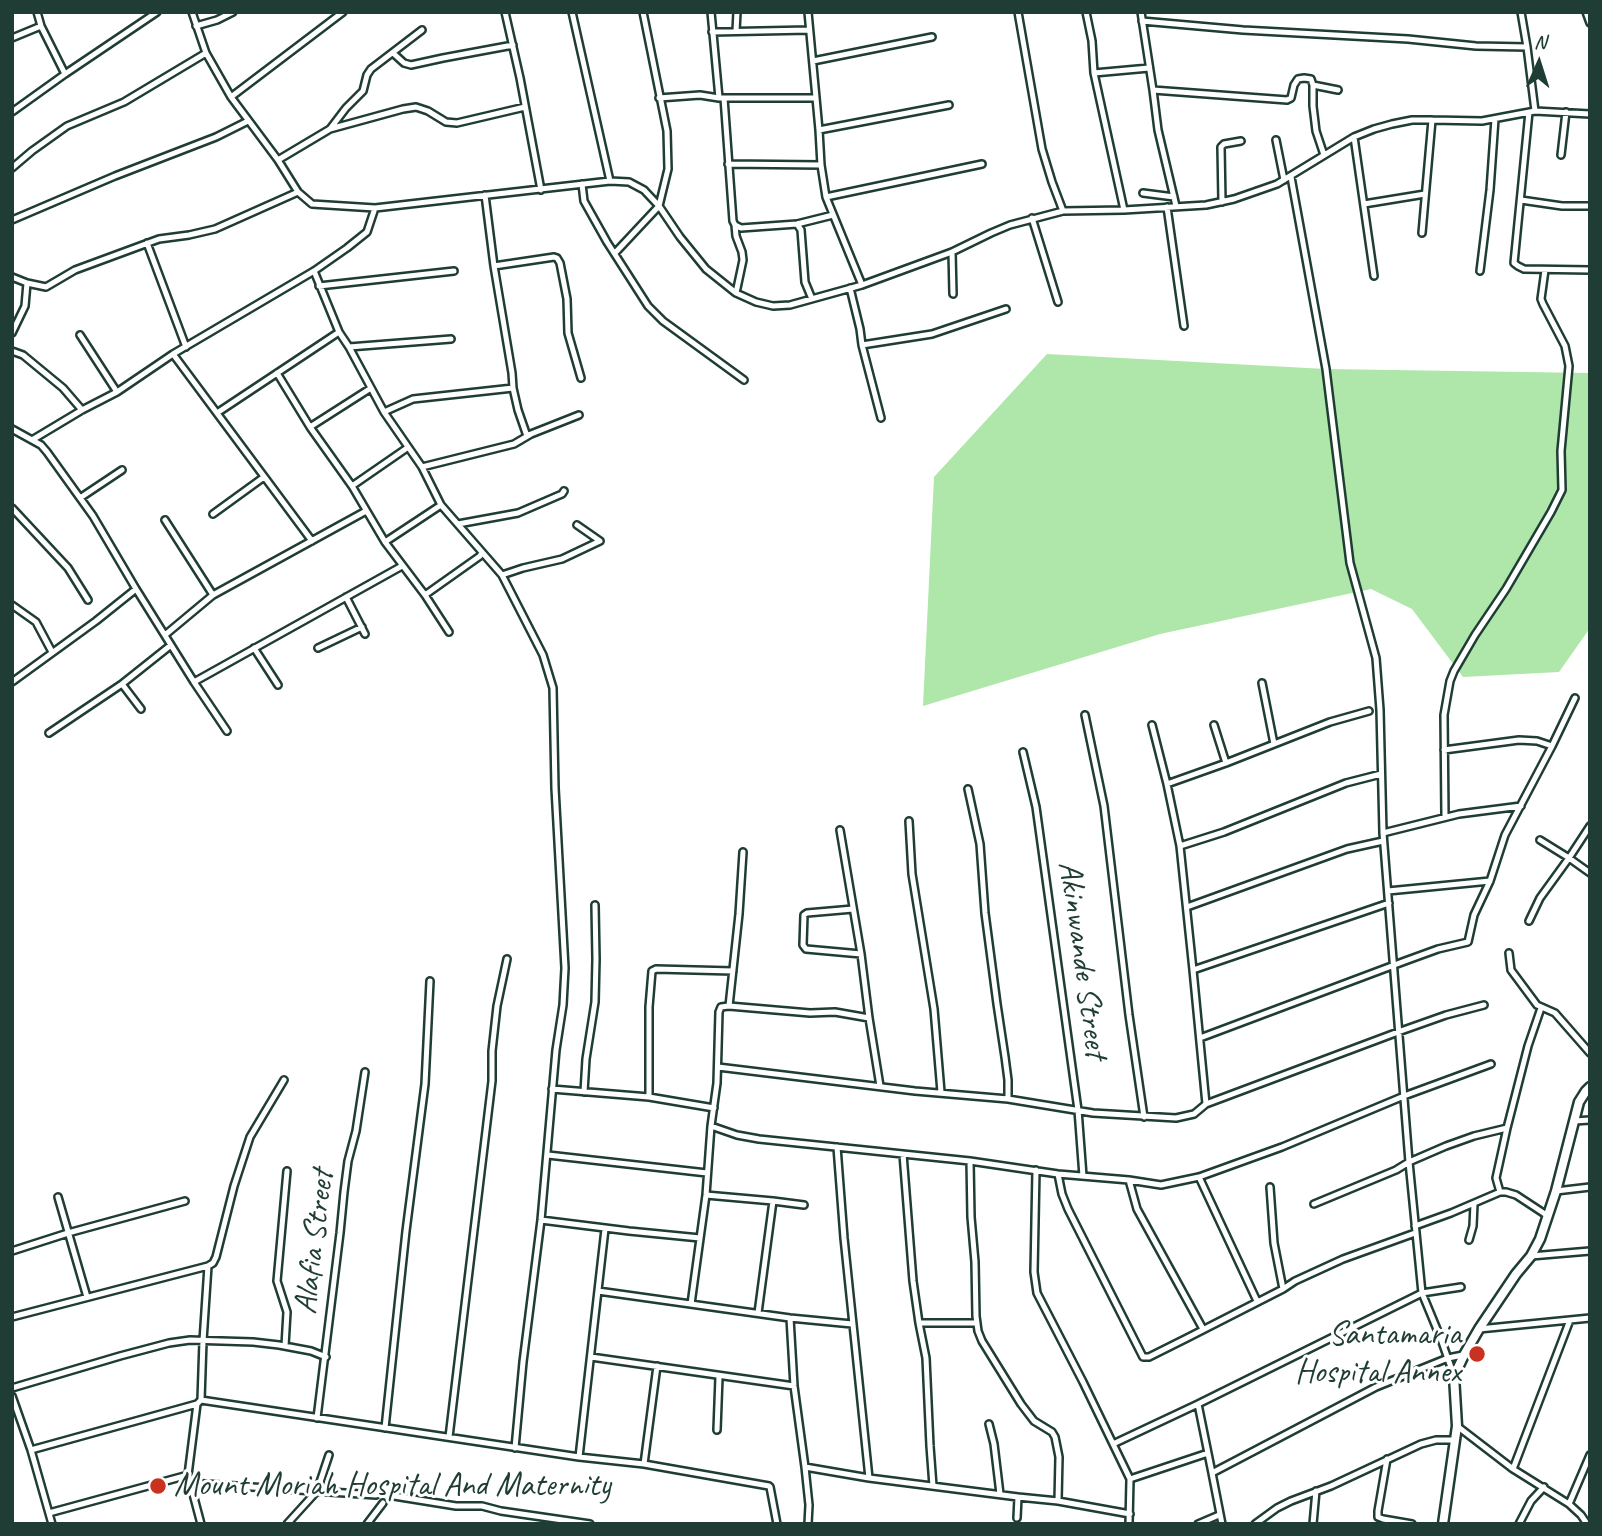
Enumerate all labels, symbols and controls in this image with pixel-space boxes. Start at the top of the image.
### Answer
north arrow [1504,28,1574,98]
text: N [1534,30,1547,54]
street label: Akinwande Street [1049,859,1115,1061]
street label: Alafia Street [287,1168,343,1316]
place label: Santamaria Hospital Annex [1295,1315,1461,1393]
marker: Santamaria Hospital Annex [1467,1344,1487,1364]
place label: Mount Moriah Hospital And Maternity [174,1466,610,1506]
marker: Mount Moriah Hospital And Maternity [148,1476,168,1496]

